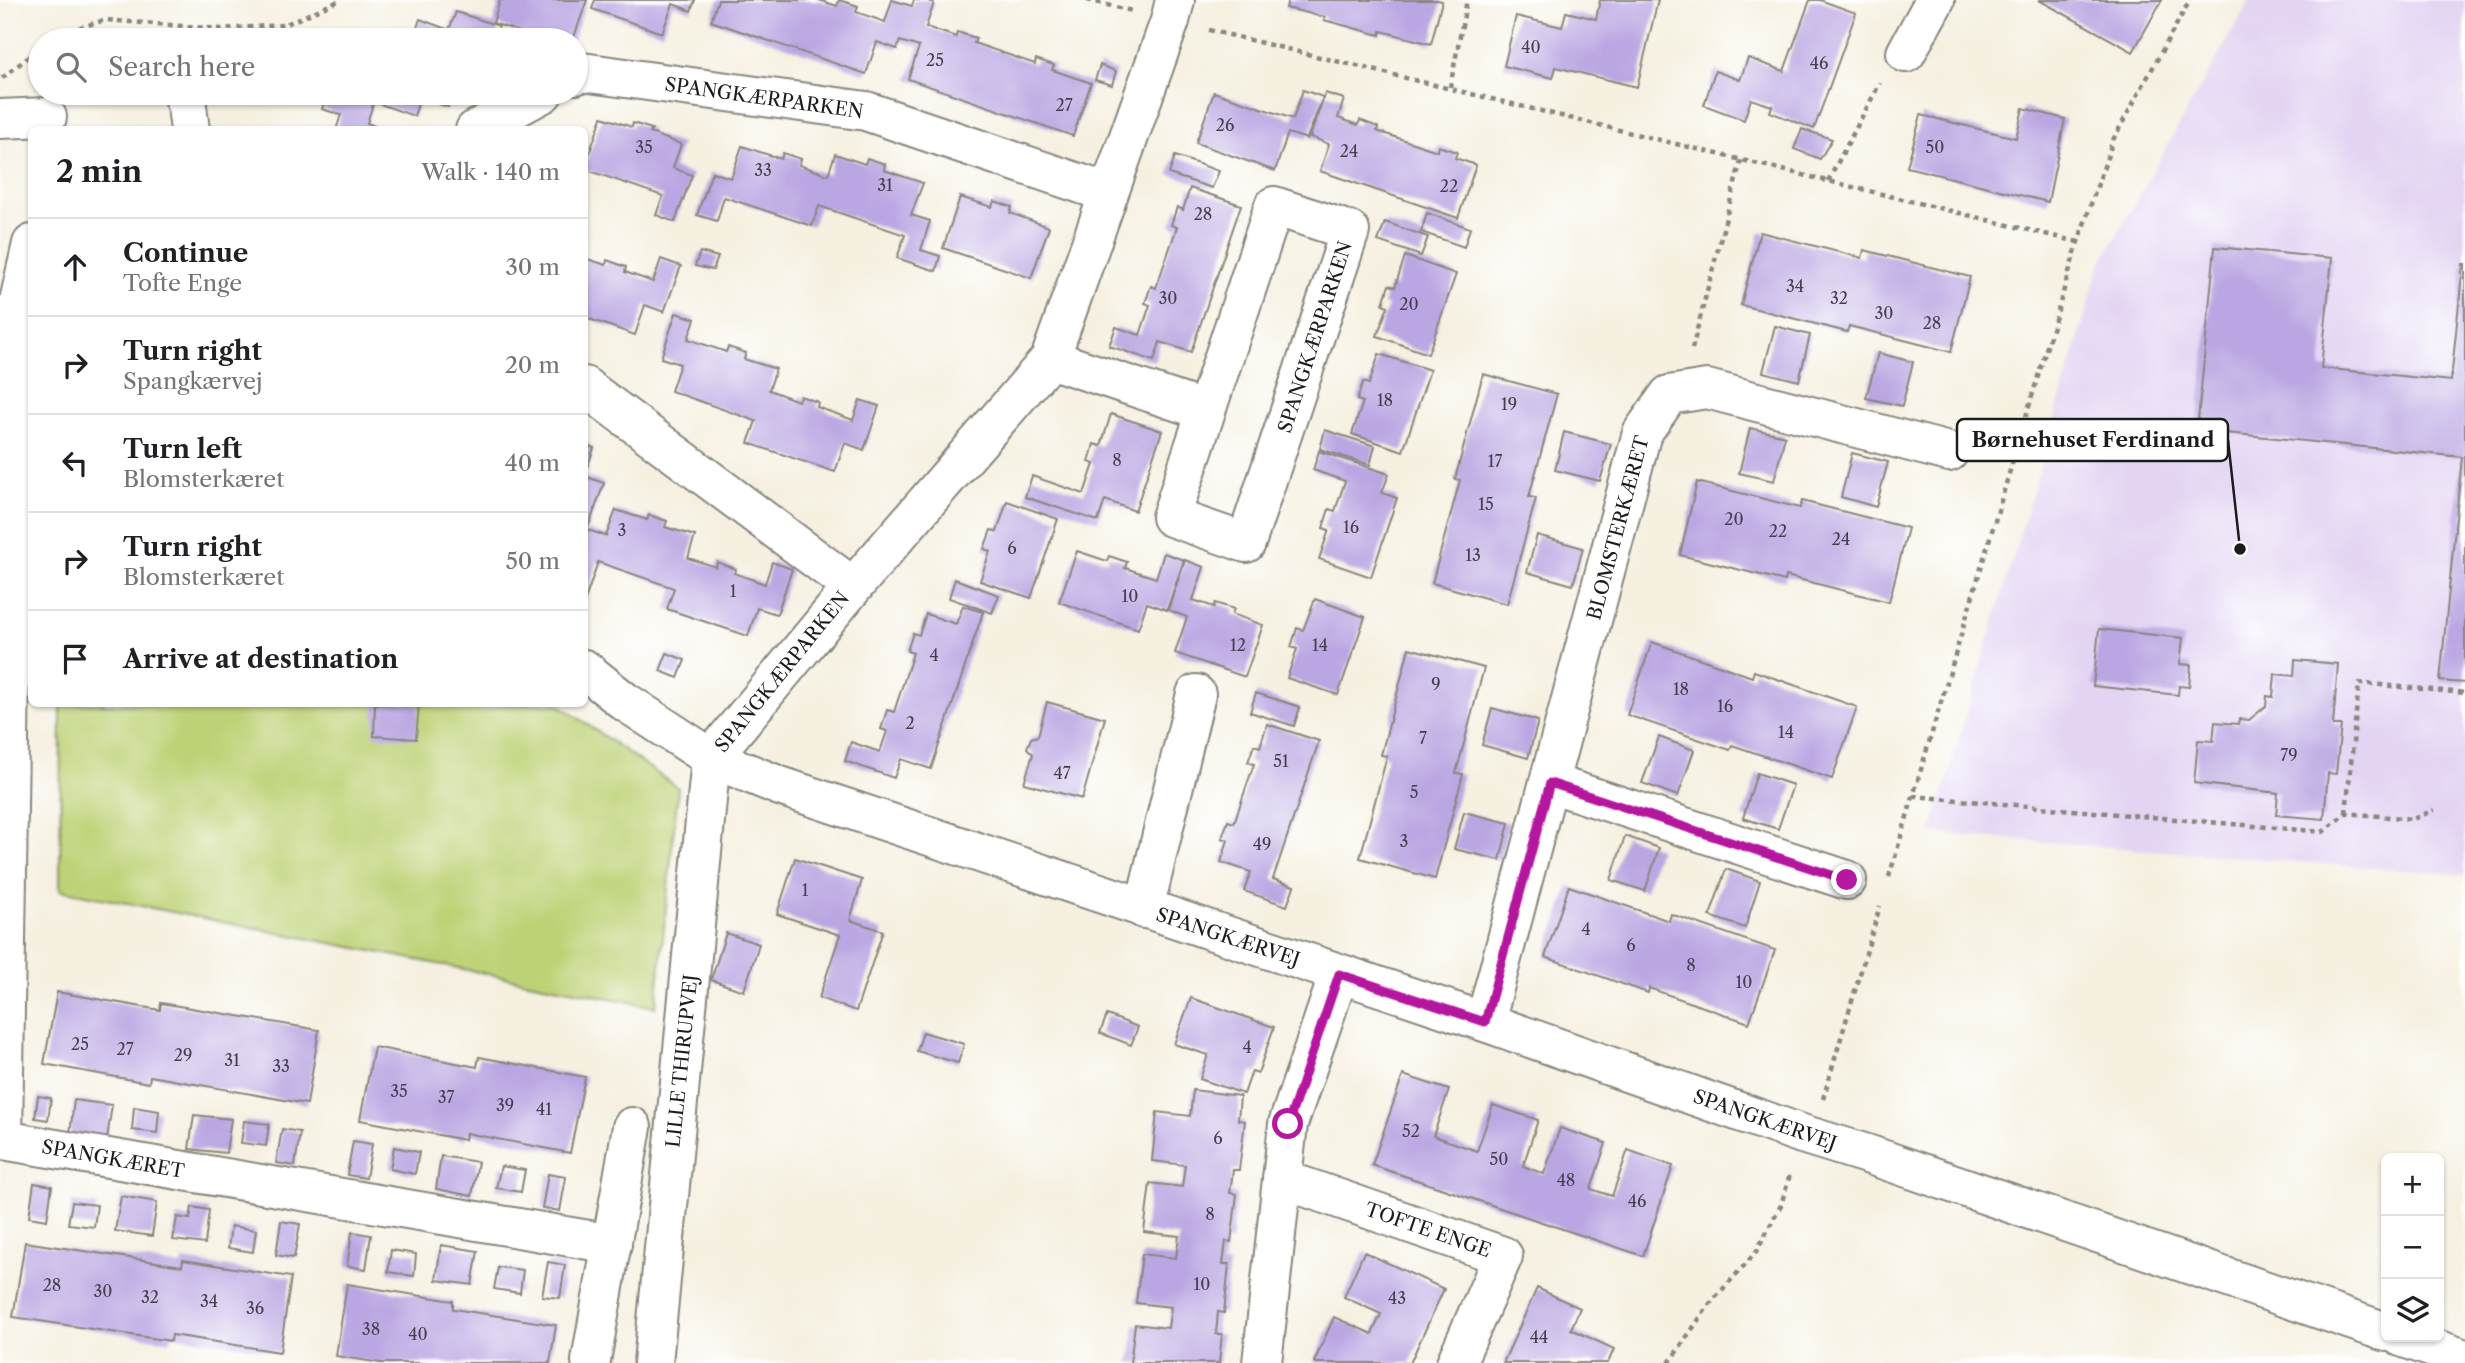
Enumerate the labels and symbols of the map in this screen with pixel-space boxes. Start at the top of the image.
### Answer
house number: 40 [1521,37,1541,57]
house number: 25 [926,50,944,70]
house number: 46 [1810,53,1828,73]
street label: SPANGKÆRPARKEN [663,73,865,123]
house number: 27 [1055,95,1073,115]
house number: 26 [1216,115,1234,135]
house number: 35 [635,137,653,157]
house number: 50 [1926,137,1944,157]
house number: 24 [1340,141,1358,161]
house number: 33 [754,160,772,180]
house number: 31 [877,175,893,195]
house number: 22 [1440,176,1458,196]
house number: 28 [1194,204,1212,224]
street label: SPANGKÆRPARKEN [1273,238,1357,436]
house number: 34 [1786,276,1804,296]
house number: 30 [1159,288,1177,308]
house number: 32 [1830,288,1848,308]
house number: 20 [1399,294,1419,314]
house number: 30 [1875,303,1893,323]
house number: 28 [1923,313,1941,333]
house number: 18 [1377,390,1393,410]
house number: 19 [1501,394,1517,414]
callout: Børnehuset Ferdinand [1957,419,2228,461]
text: Børnehuset Ferdinand [1971,427,2215,452]
street label: BLOMSTERKÆRET [1582,433,1654,623]
house number: 8 [1112,450,1122,470]
house number: 17 [1488,451,1502,471]
house number: 15 [1478,494,1494,514]
house number: 20 [1724,509,1744,529]
house number: 16 [1343,517,1359,537]
house number: 3 [618,520,626,540]
house number: 22 [1769,521,1787,541]
house number: 24 [1832,529,1850,549]
house number: 6 [1007,538,1017,558]
house number: 13 [1465,545,1481,565]
house number: 1 [730,581,737,601]
house number: 10 [1122,586,1138,606]
street label: SPANGKÆRPARKEN [710,587,854,757]
house number: 12 [1230,635,1246,655]
house number: 14 [1312,635,1328,655]
house number: 4 [929,645,939,665]
house number: 9 [1431,674,1441,694]
house number: 18 [1673,679,1689,699]
house number: 16 [1717,696,1733,716]
house number: 2 [905,713,915,733]
house number: 14 [1778,722,1794,742]
house number: 7 [1419,728,1427,748]
house number: 79 [2280,745,2298,765]
house number: 51 [1273,751,1289,771]
house number: 47 [1053,763,1071,783]
house number: 5 [1410,782,1418,802]
house number: 3 [1400,831,1408,851]
house number: 49 [1253,834,1271,854]
route end [1831,864,1862,895]
house number: 1 [802,880,809,900]
street label: SPANGKÆRVEJ [1153,903,1303,971]
house number: 4 [1581,919,1591,939]
house number: 6 [1626,935,1636,955]
house number: 8 [1686,955,1696,975]
house number: 10 [1736,972,1752,992]
street label: LILLE THIRUPVEJ [661,973,703,1149]
house number: 25 [71,1034,89,1054]
house number: 4 [1242,1037,1252,1057]
house number: 27 [116,1039,134,1059]
house number: 29 [174,1045,192,1065]
house number: 31 [224,1050,240,1070]
house number: 33 [272,1056,290,1076]
house number: 35 [390,1081,408,1101]
street label: SPANGKÆRVEJ [1690,1085,1840,1155]
house number: 37 [438,1087,454,1107]
house number: 39 [496,1095,514,1115]
house number: 41 [536,1099,552,1119]
route start [1272,1108,1303,1139]
house number: 52 [1402,1121,1420,1141]
house number: 6 [1213,1128,1223,1148]
street label: SPANGKÆRET [40,1135,187,1183]
house number: 50 [1490,1149,1508,1169]
house number: 48 [1557,1170,1575,1190]
house number: 46 [1628,1191,1646,1211]
street label: TOFTE ENGE [1362,1198,1494,1262]
house number: 8 [1205,1204,1215,1224]
house number: 10 [1194,1274,1210,1294]
house number: 28 [43,1275,61,1295]
house number: 30 [94,1281,112,1301]
house number: 32 [141,1287,159,1307]
house number: 43 [1388,1288,1406,1308]
house number: 34 [200,1291,218,1311]
house number: 36 [246,1298,264,1318]
house number: 38 [362,1319,380,1339]
house number: 40 [408,1324,428,1344]
house number: 44 [1530,1327,1548,1347]

